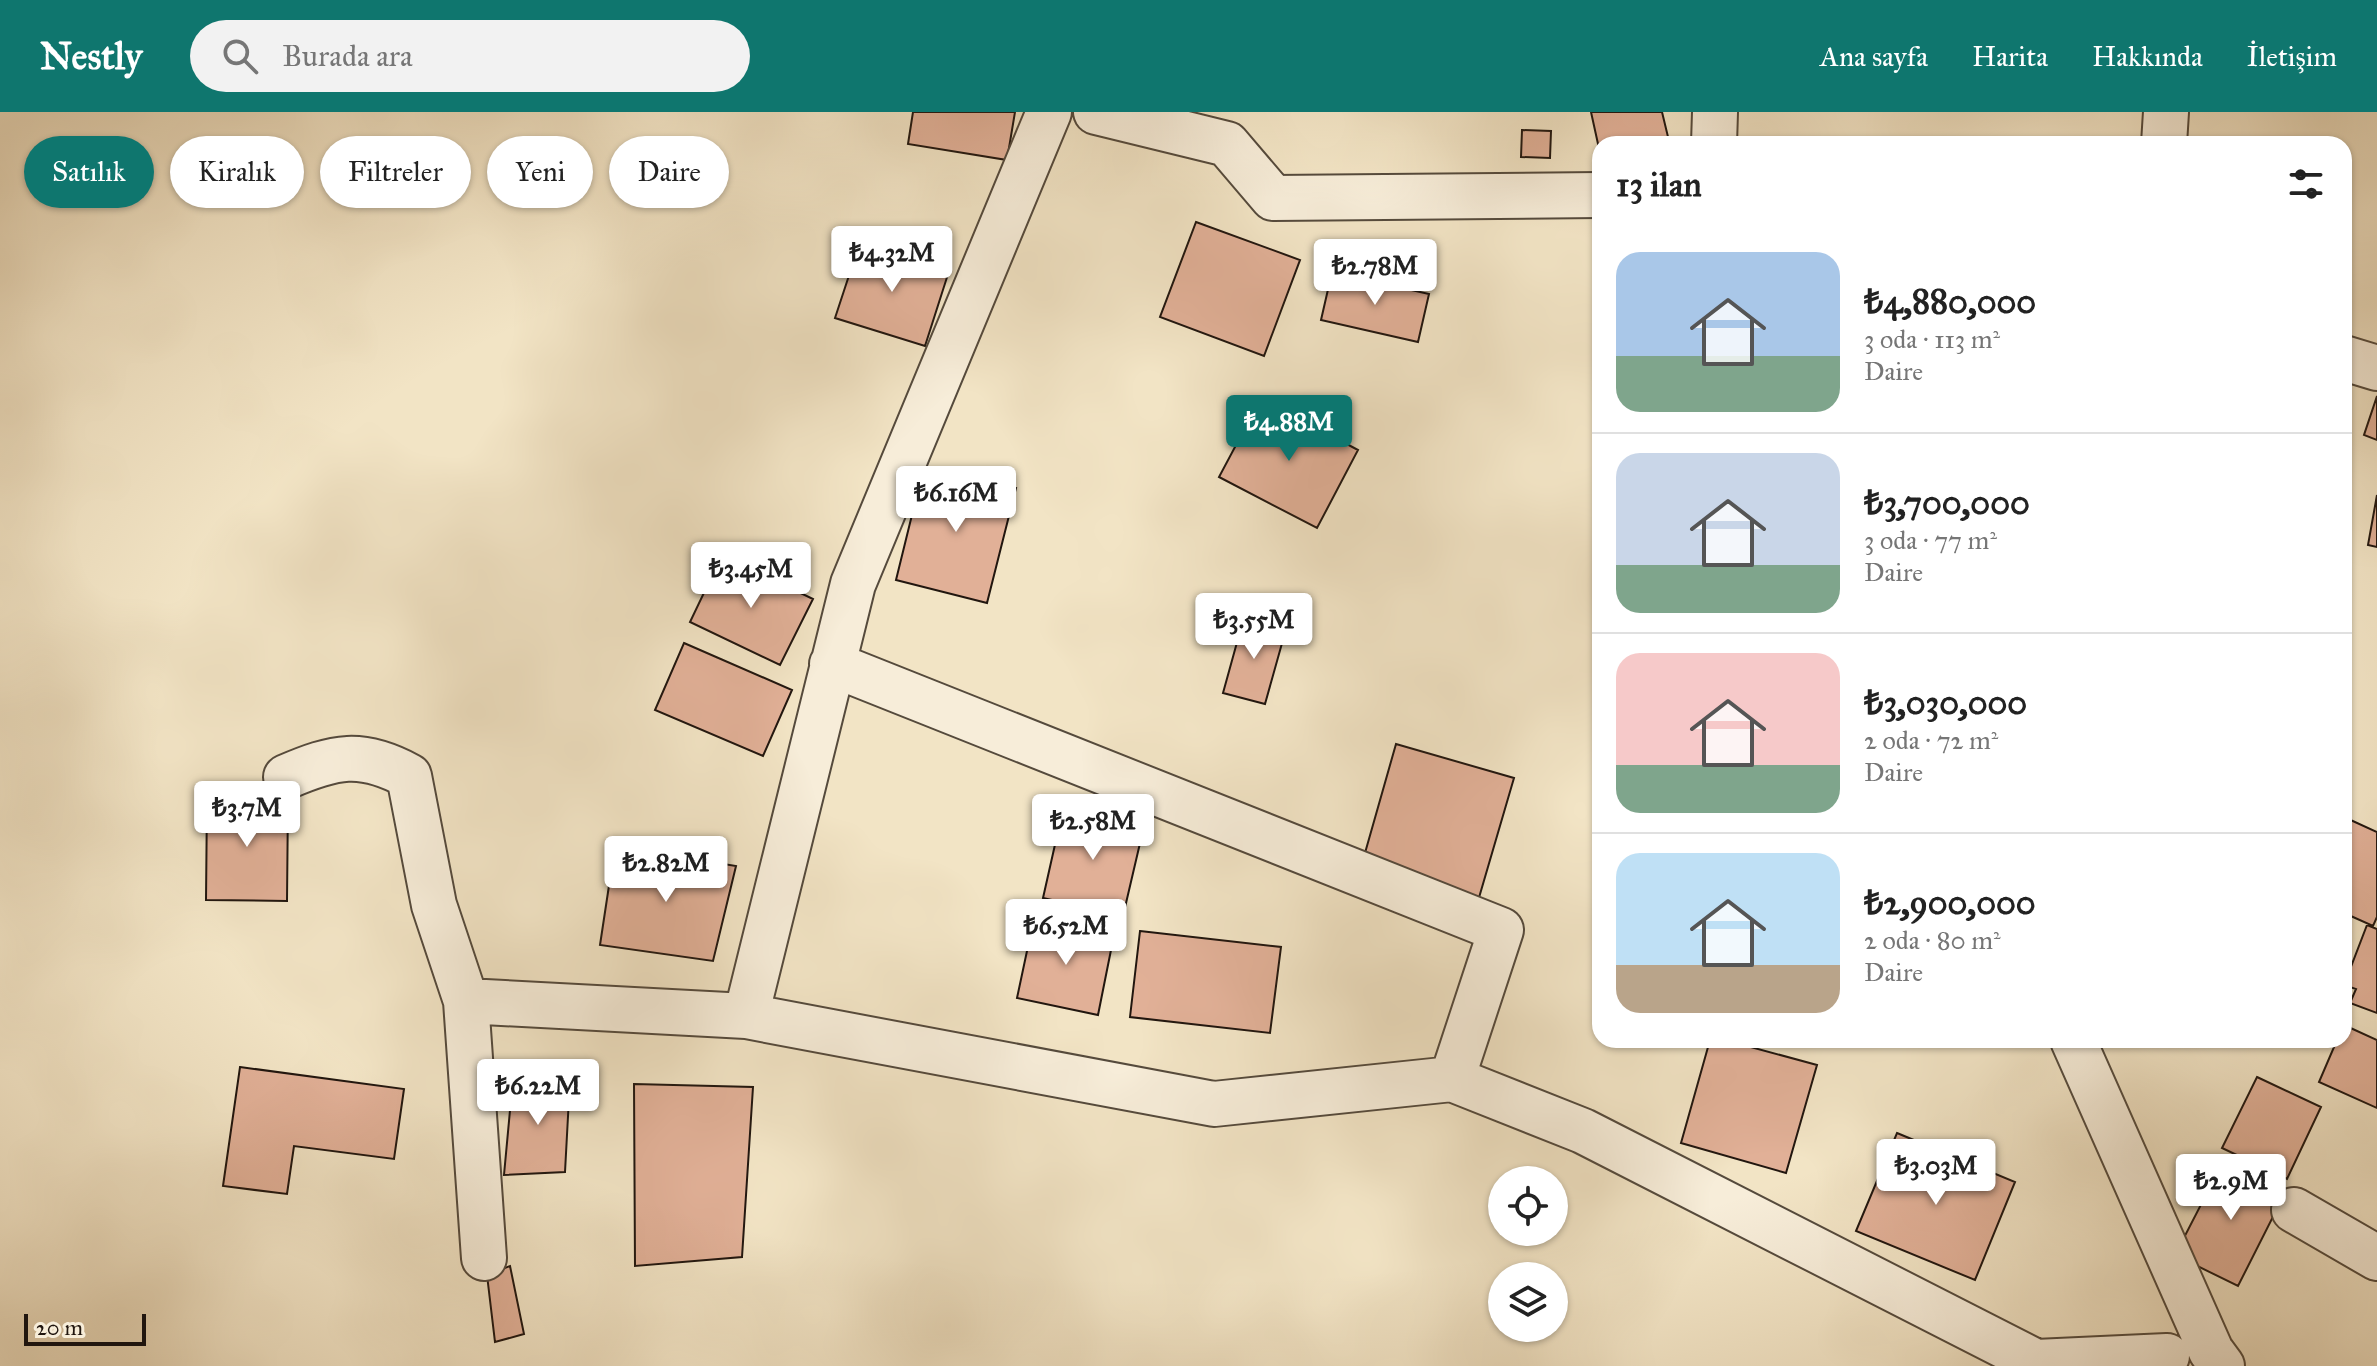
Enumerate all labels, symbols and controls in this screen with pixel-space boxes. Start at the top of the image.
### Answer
search box [190,20,750,92]
text: Nestly [40,33,142,79]
icon: search [218,34,262,78]
text: Burada ara [282,38,413,74]
text: Ana sayfa [1820,39,1928,74]
text: Harita [1972,39,2048,74]
text: Hakkında [2092,39,2203,74]
text: İletişim [2247,39,2337,74]
chip: Satılık [24,136,154,208]
chip: Kiralık [170,136,304,208]
chip: Filtreler [320,136,471,208]
chip: Yeni [487,136,593,208]
chip: Daire [609,136,729,208]
icon: filters [2284,162,2328,206]
text: 13 ilan [1616,164,1702,205]
pin: ₺4.32M [827,226,957,294]
text: ₺4.32M [849,236,935,268]
pin: ₺2.78M [1310,239,1440,307]
text: ₺2.78M [1332,249,1418,281]
text: ₺4,880,000 [1864,281,2036,322]
icon: home [1680,284,1776,380]
text: 3 oda · 113 m² [1864,323,2000,355]
text: Daire [1864,355,1923,387]
pin: ₺4.88M [1224,395,1354,463]
text: ₺4.88M [1244,405,1334,437]
pin: ₺6.16M [891,466,1021,534]
text: ₺6.16M [914,476,998,508]
text: ₺3,700,000 [1864,482,2030,523]
icon: home [1680,485,1776,581]
text: 3 oda · 77 m² [1864,524,1997,556]
pin: ₺3.45M [686,542,816,610]
text: ₺3.45M [709,552,793,584]
text: Daire [1864,556,1923,588]
pin: ₺3.55M [1189,593,1319,661]
text: ₺3.55M [1213,603,1295,635]
text: ₺3,030,000 [1864,682,2027,723]
icon: home [1680,685,1776,781]
text: 2 oda · 72 m² [1864,724,1998,756]
text: Daire [1864,756,1923,788]
pin: ₺3.7M [191,781,303,849]
text: ₺3.7M [212,791,282,823]
pin: ₺2.58M [1028,794,1158,862]
text: ₺2.58M [1050,804,1136,836]
pin: ₺2.82M [601,836,731,904]
text: ₺2.82M [622,846,710,878]
text: ₺2,900,000 [1864,882,2036,923]
icon: home [1680,885,1776,981]
pin: ₺6.52M [1001,899,1131,967]
text: ₺6.52M [1024,909,1108,941]
text: 2 oda · 80 m² [1864,924,2001,956]
text: Daire [1864,956,1923,988]
pin: ₺6.22M [473,1059,603,1127]
text: ₺6.22M [495,1069,581,1101]
pin: ₺3.03M [1871,1139,2001,1207]
text: ₺3.03M [1894,1149,1978,1181]
pin: ₺2.9M [2175,1154,2287,1222]
text: ₺2.9M [2194,1164,2268,1196]
map controls [1488,1166,1568,1342]
button: locate [1488,1166,1568,1246]
button: layers [1488,1262,1568,1342]
scale bar [24,1310,146,1346]
text: 20 m [36,1314,83,1341]

